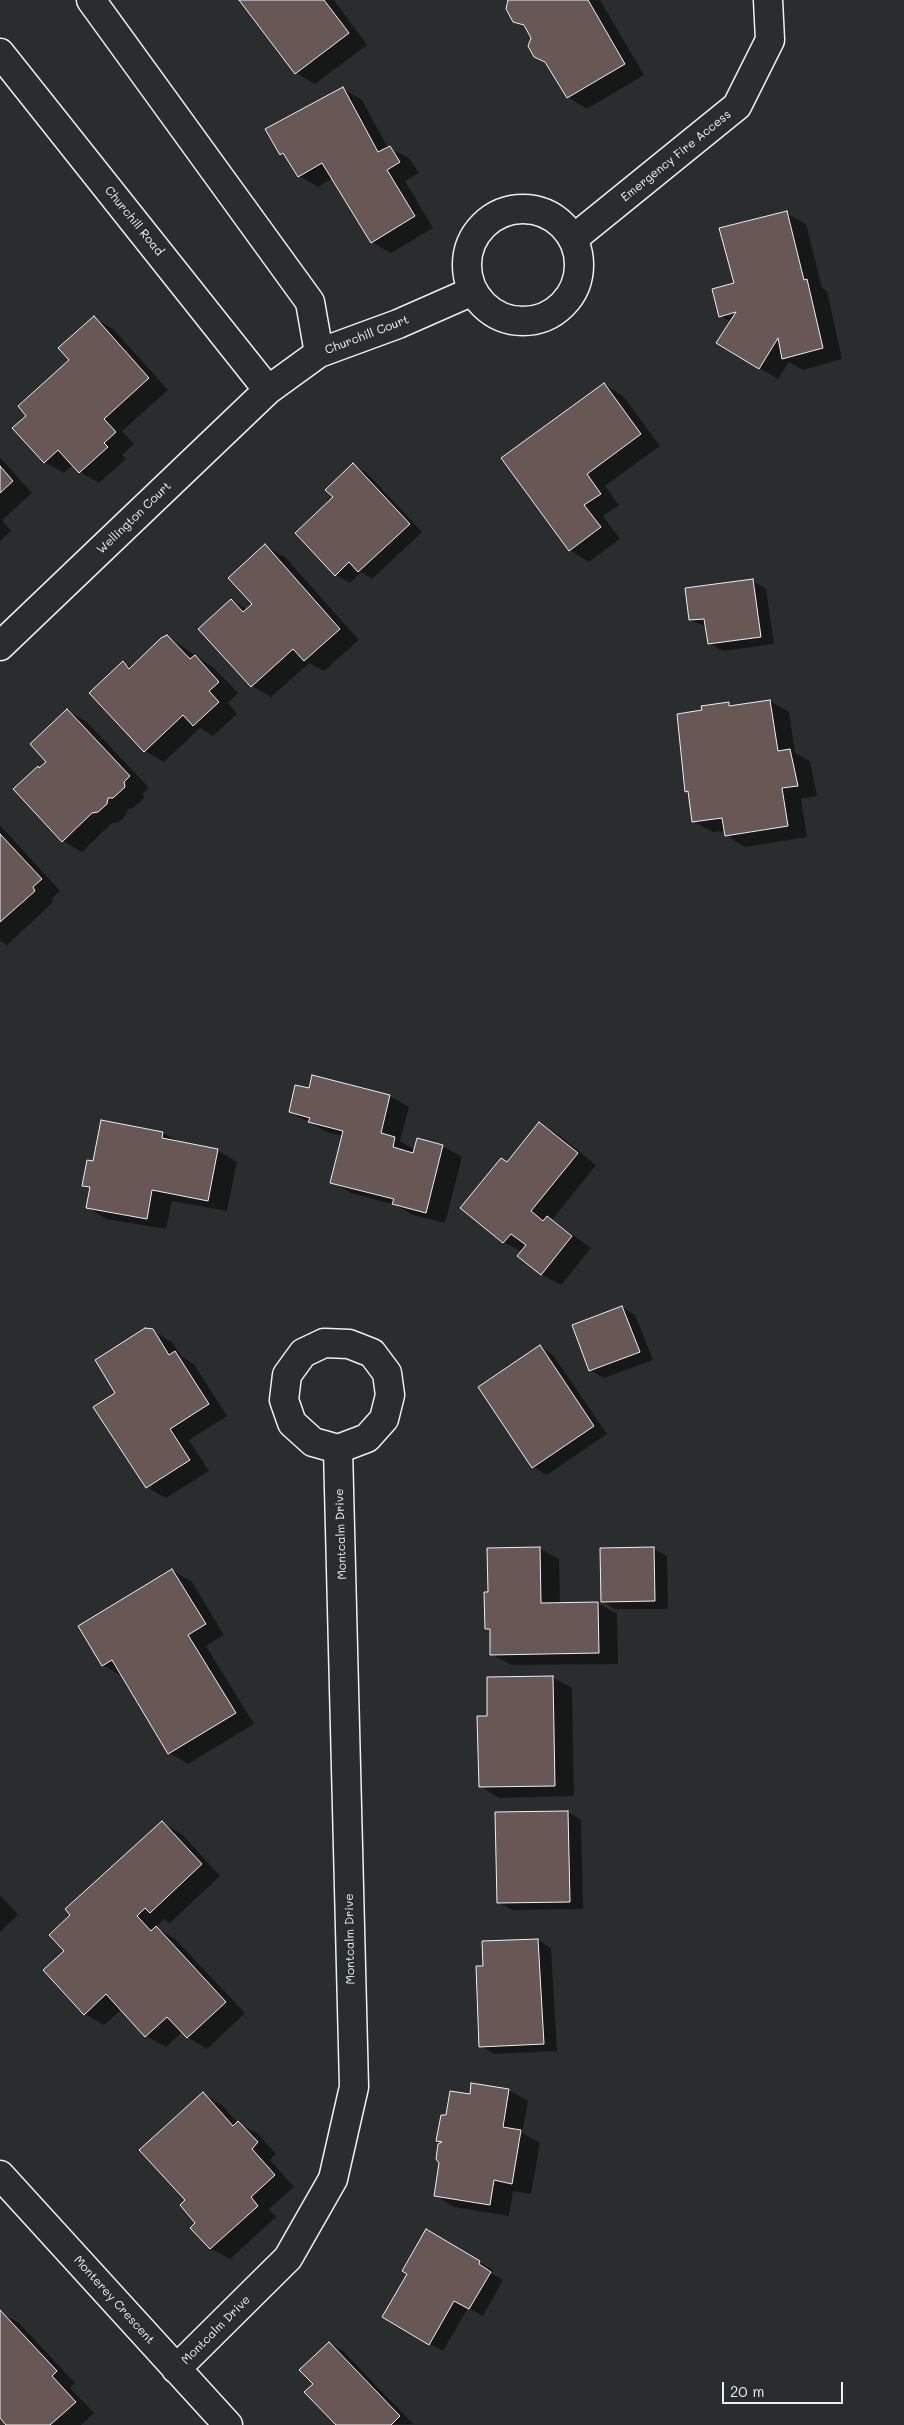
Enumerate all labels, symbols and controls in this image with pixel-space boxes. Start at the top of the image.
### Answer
street label: Emergency Fire Access [618,107,734,205]
street label: Churchill Road [102,183,166,259]
street label: Churchill Court [323,312,411,358]
street label: Wellington Court [94,479,174,557]
street label: Montcalm Drive [332,1488,350,1580]
street label: Montcalm Drive [342,1893,358,1985]
street label: Monterey Crescent [71,2253,157,2347]
street label: Montcalm Drive [179,2293,253,2367]
scale bar [724,2372,845,2404]
text: 20 m [730,2381,764,2401]

